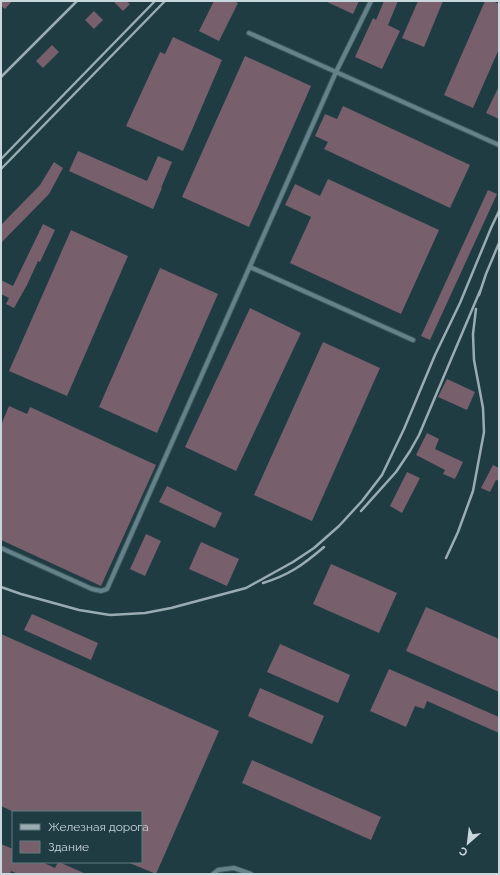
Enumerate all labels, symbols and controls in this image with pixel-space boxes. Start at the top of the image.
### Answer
legend [12,811,142,863]
text: Железная дорога [48,820,149,834]
north arrow [448,823,488,863]
text: Здание [48,840,89,854]
text: С [457,844,470,859]

